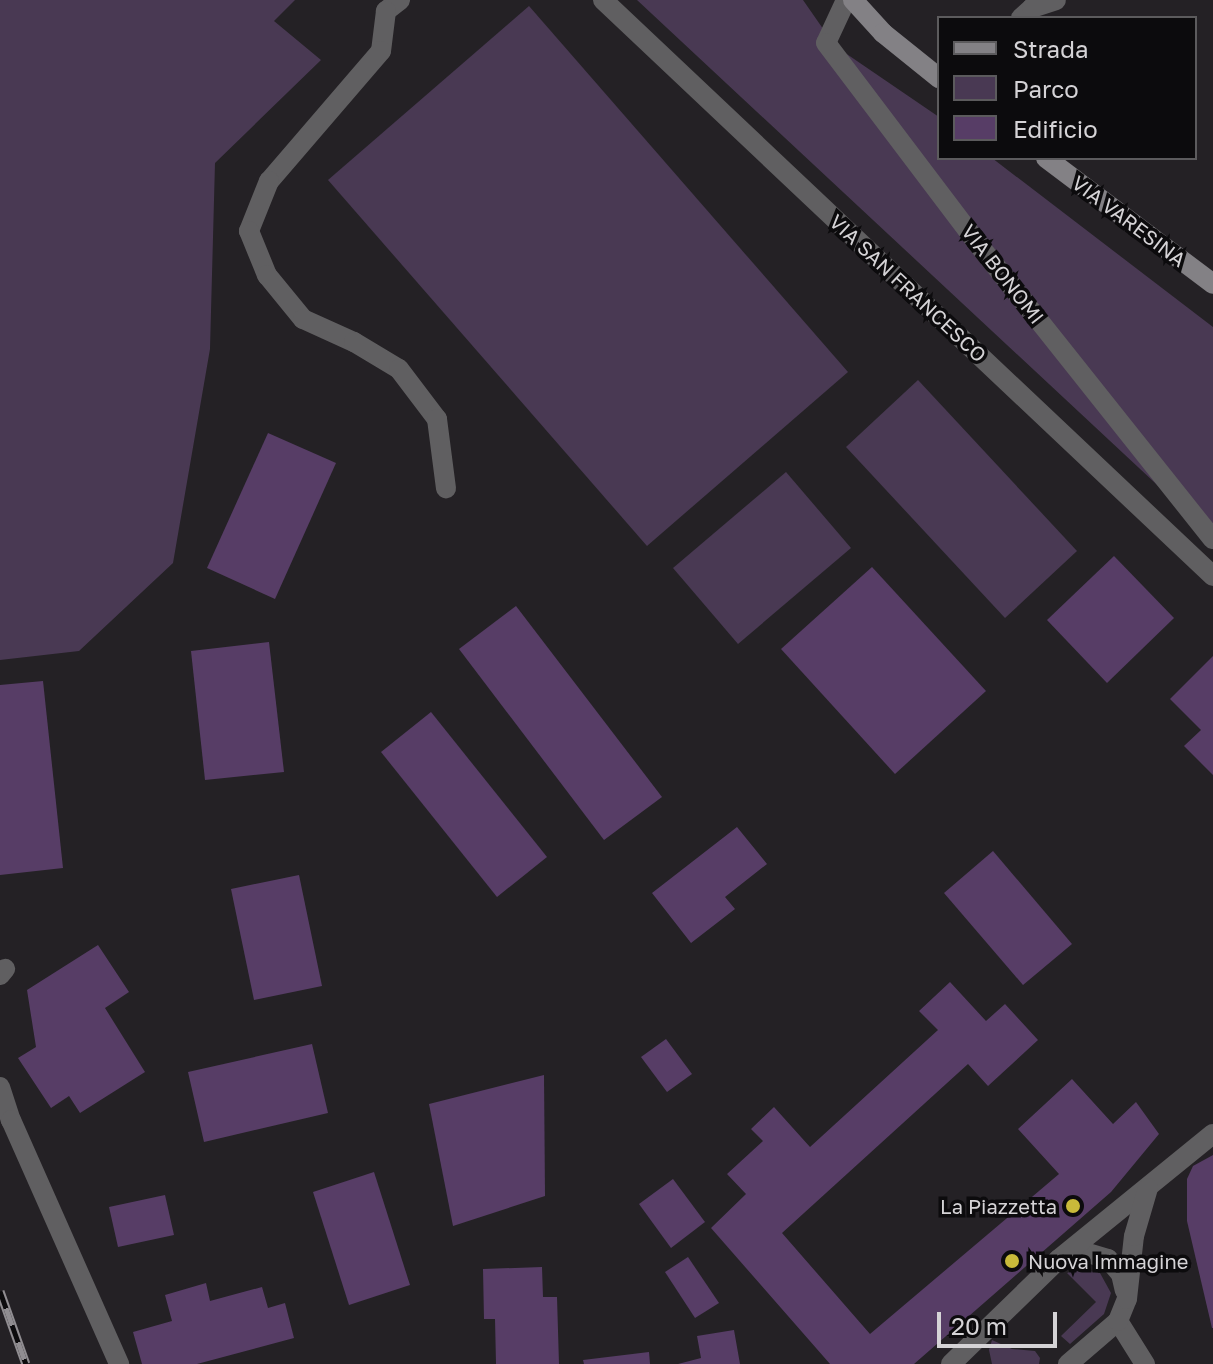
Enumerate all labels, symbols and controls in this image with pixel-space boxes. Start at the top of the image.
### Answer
legend [937,16,1197,160]
text: Strada [1013,34,1088,63]
text: Parco [1013,74,1079,103]
text: Edificio [1013,114,1098,143]
street label: VIA VARESINA [1067,170,1191,272]
street label: VIA SAN FRANCESCO [825,209,991,367]
street label: VIA BONOMI [957,219,1049,329]
place label: La Piazzetta [940,1194,1057,1218]
marker: La Piazzetta [1064,1197,1082,1215]
place label: Nuova Immagine [1028,1249,1188,1273]
marker: Nuova Immagine [1003,1252,1021,1270]
scale bar [941,1296,1061,1346]
text: 20 m [951,1311,1007,1340]

